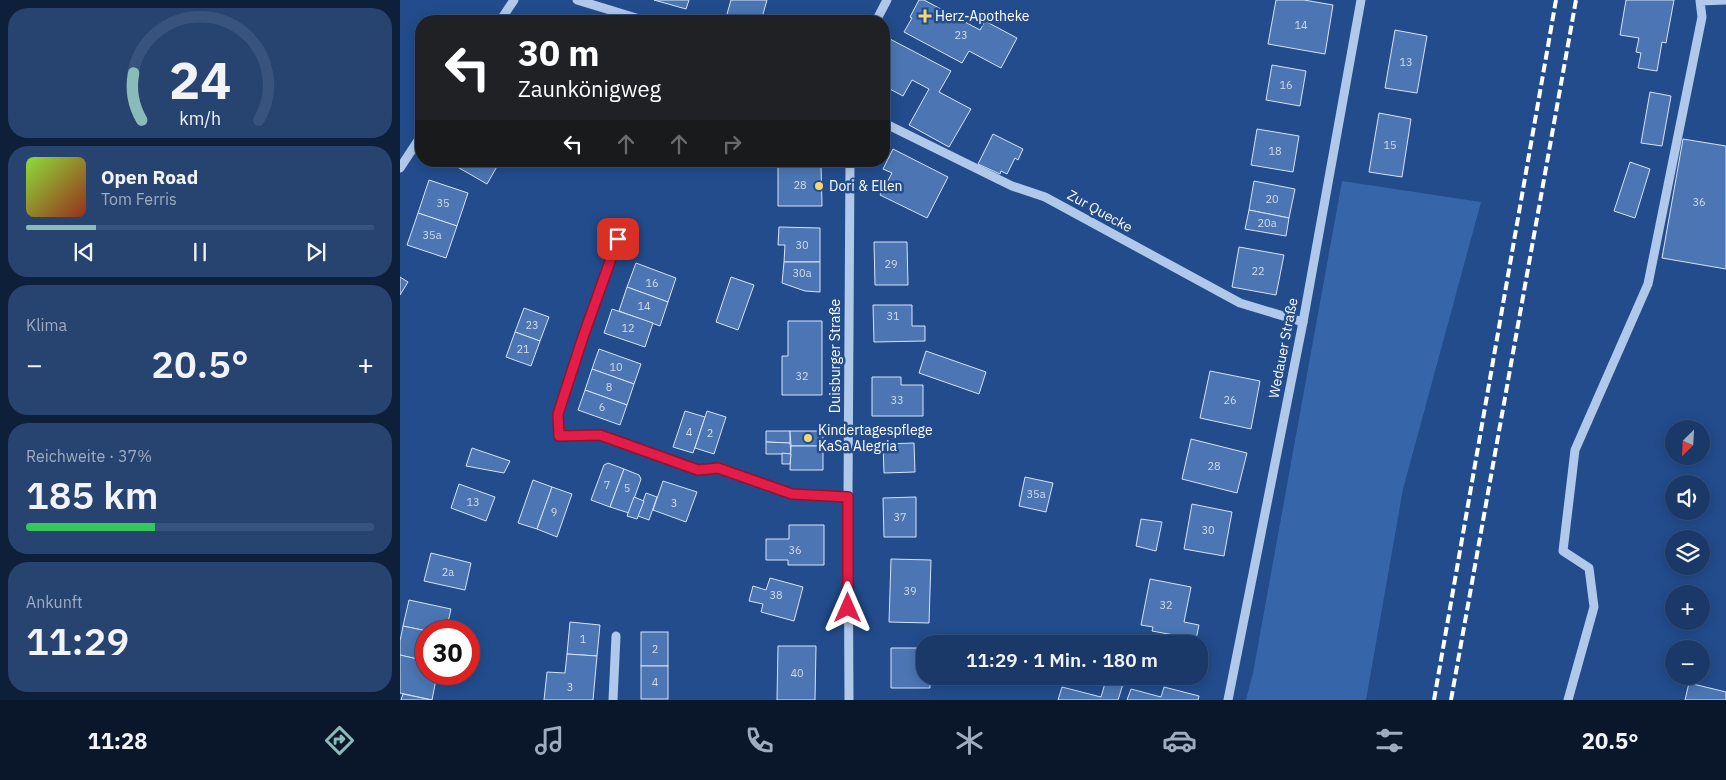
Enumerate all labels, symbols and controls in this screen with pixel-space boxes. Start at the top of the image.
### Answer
place label: Herz-Apotheke [935,7,1030,25]
marker: Herz-Apotheke [919,10,931,22]
house number: 14 [1294,18,1308,32]
house number: 23 [954,28,968,42]
text: 30 m [518,30,600,76]
icon: left [435,35,500,100]
text: 24 [169,46,231,113]
house number: 13 [1399,55,1413,69]
text: Zaunkönigweg [518,74,661,103]
house number: 16 [1279,78,1293,92]
text: km/h [179,107,221,130]
icon: left [559,130,587,158]
icon: ahead [612,130,640,158]
icon: ahead [665,130,693,158]
icon: right [718,130,746,158]
house number: 15 [1383,138,1397,152]
house number: 18 [1268,144,1282,158]
text: Open Road [101,165,198,189]
place label: Dori & Ellen [829,177,903,195]
house number: 28 [793,178,807,192]
marker: Dori & Ellen [813,180,825,192]
street label: Zur Quecke [1064,186,1136,236]
text: Tom Ferris [101,189,177,209]
house number: 20 [1265,192,1279,206]
house number: 36 [1692,195,1706,209]
house number: 35 [436,196,450,210]
house number: 20a [1257,216,1277,230]
pin [597,218,639,260]
icon: arrive [604,225,632,253]
house number: 35a [422,228,442,242]
icon: previous [70,238,98,266]
icon: pause [186,238,214,266]
icon: next [302,238,330,266]
house number: 30 [795,238,809,252]
house number: 29 [884,257,898,271]
house number: 22 [1251,264,1265,278]
house number: 30a [792,266,812,280]
house number: 16 [645,276,659,290]
street label: Wedauer Straße [1264,296,1302,400]
house number: 14 [637,299,651,313]
street label: Duisburger Straße [826,299,844,413]
house number: 31 [886,309,900,323]
text: Klima [26,315,67,335]
house number: 23 [525,318,539,332]
house number: 12 [621,321,635,335]
text: 20.5° [151,339,249,388]
house number: 21 [516,342,530,356]
text: − [26,346,43,383]
text: + [357,346,374,383]
house number: 10 [609,360,623,374]
house number: 32 [795,369,809,383]
house number: 8 [606,380,612,394]
house number: 33 [890,393,904,407]
house number: 26 [1223,393,1237,407]
house number: 6 [599,400,605,414]
north arrow [1665,420,1710,465]
map controls [1665,420,1710,685]
place label: Kindertagespflege KaSa Alegria [818,421,933,455]
house number: 4 [686,425,693,439]
house number: 2 [707,426,713,440]
marker: Kindertagespflege KaSa Alegria [802,432,814,444]
text: Reichweite · 37% [26,446,152,466]
house number: 28 [1207,459,1221,473]
text: 185 km [26,470,158,519]
button: sound [1665,475,1710,520]
house number: 7 [604,478,610,492]
house number: 5 [624,481,630,495]
house number: 35a [1026,487,1046,501]
house number: 13 [466,495,480,509]
house number: 3 [671,496,677,510]
house number: 9 [551,505,557,519]
house number: 37 [893,510,907,524]
house number: 30 [1201,523,1215,537]
button: layers [1665,530,1710,575]
house number: 36 [788,543,802,557]
house number: 2a [442,565,454,579]
position arrow [821,581,873,633]
house number: 39 [903,584,917,598]
button: + [1665,585,1710,630]
house number: 38 [769,588,783,602]
text: Ankunft [26,592,83,612]
house number: 32 [1159,598,1173,612]
text: 11:29 [26,616,129,665]
speed limit sign: 30 [415,620,480,685]
house number: 1 [580,632,587,646]
button: − [1665,640,1710,685]
house number: 2 [652,642,658,656]
text: 11:29 · 1 Min. · 180 m [966,648,1158,672]
house number: 40 [790,666,804,680]
house number: 4 [652,675,659,689]
house number: 3 [567,680,573,694]
icon: directions [322,723,357,758]
icon: music [532,723,567,758]
icon: phone [742,723,777,758]
icon: climate [952,723,987,758]
icon: car [1162,723,1197,758]
icon: filters [1372,723,1407,758]
text: 11:28 [87,726,148,755]
text: 20.5° [1582,726,1639,755]

